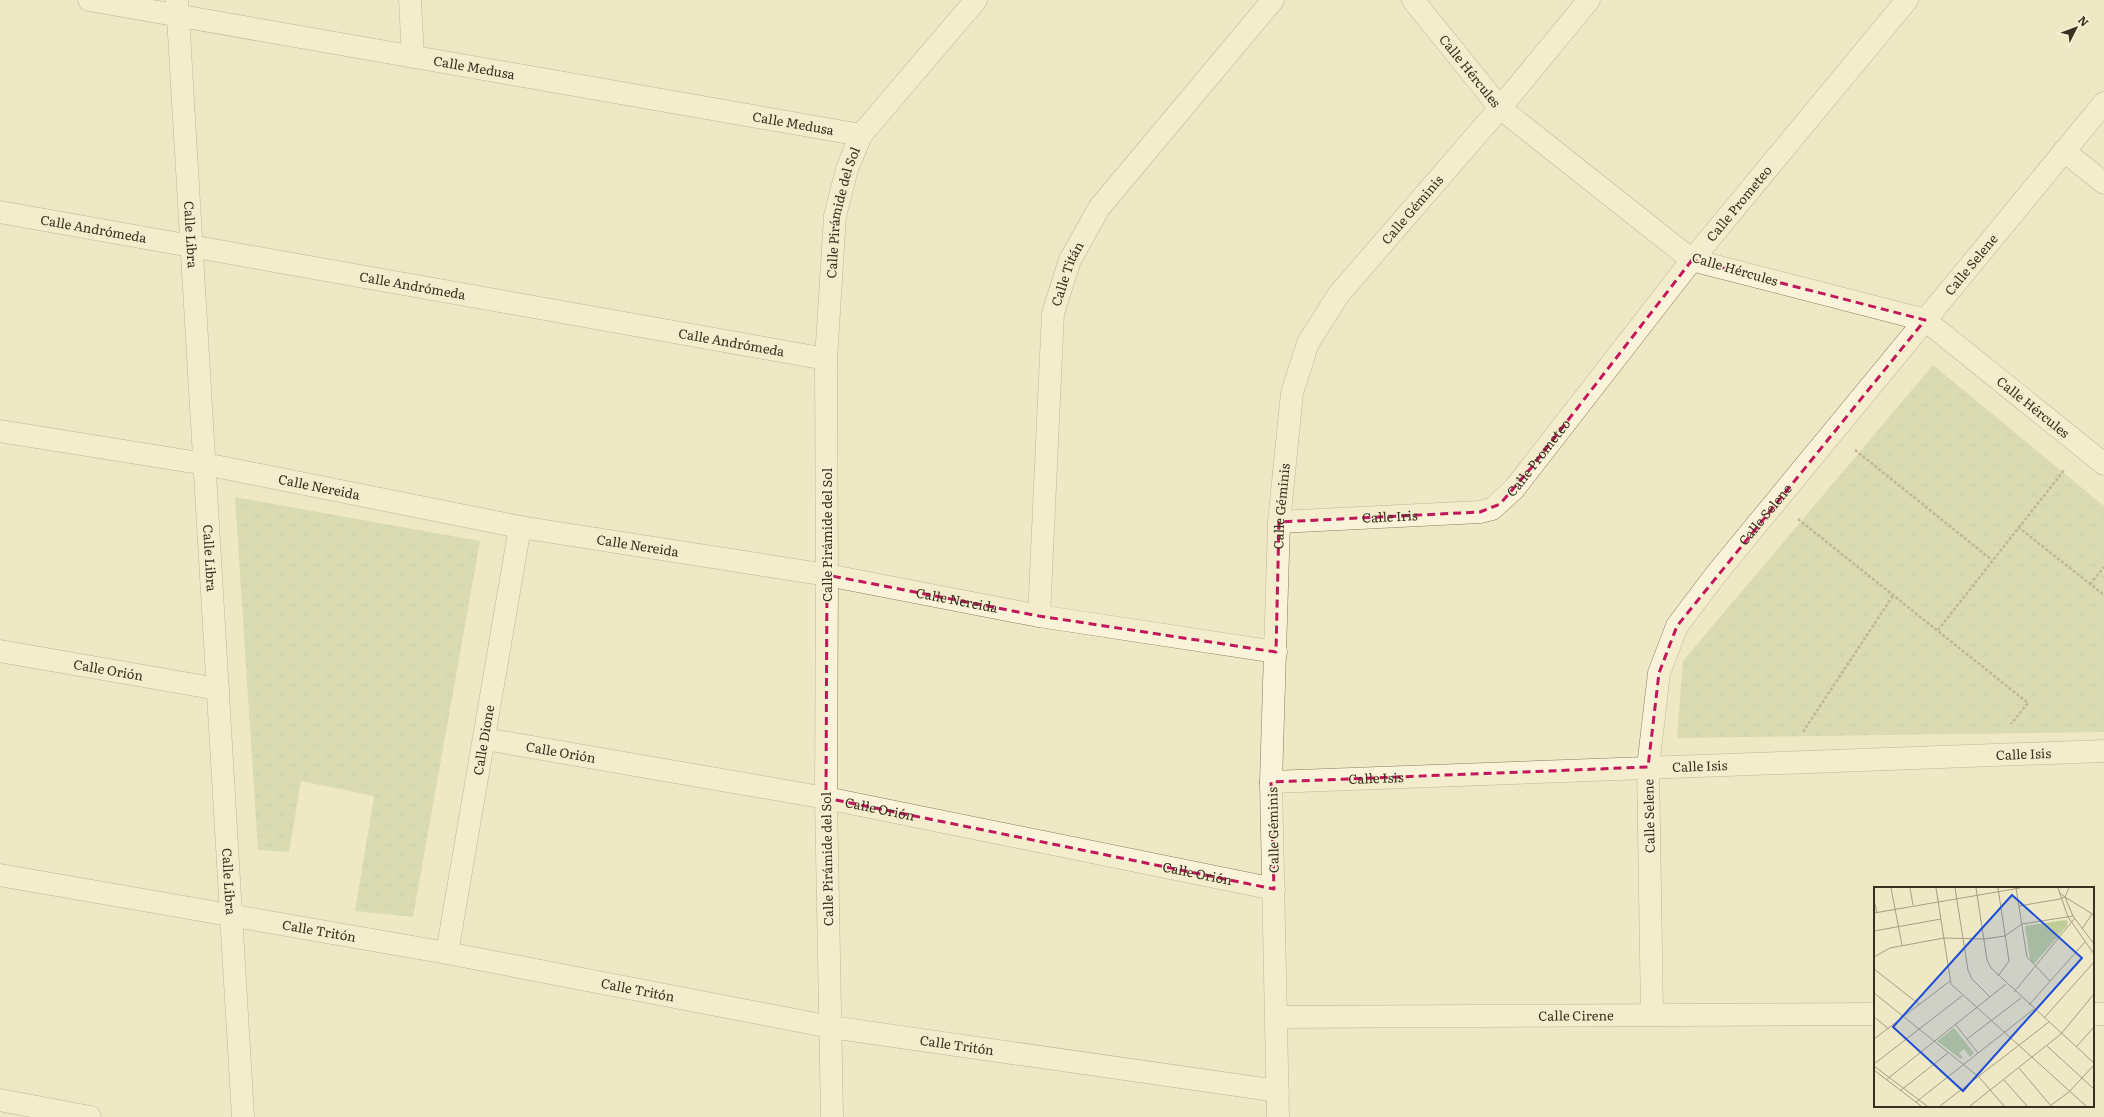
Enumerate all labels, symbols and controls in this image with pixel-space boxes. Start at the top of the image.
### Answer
north arrow [2056,8,2096,48]
text: N [2075,12,2093,29]
street label: Calle Hércules [1435,30,1506,111]
street label: Calle Medusa [432,50,516,83]
street label: Calle Medusa [751,106,836,139]
street label: Calle Pirámide del Sol [821,143,864,279]
street label: Calle Prometeo [1701,160,1776,245]
street label: Calle Géminis [1376,170,1447,248]
street label: Calle Libra [180,200,203,269]
street label: Calle Andrómeda [39,209,148,247]
street label: Calle Selene [1940,229,2002,299]
street label: Calle Titán [1046,237,1088,308]
street label: Calle Hércules [1690,247,1781,290]
street label: Calle Andrómeda [358,266,467,304]
street label: Calle Andrómeda [677,323,786,360]
street label: Calle Hércules [1993,371,2074,442]
street label: Calle Prometeo [1502,414,1575,501]
street label: Calle Géminis [1268,462,1294,550]
street label: Calle Pirámide del Sol [817,467,836,602]
street label: Calle Nereida [277,469,362,504]
street label: Calle Selene [1734,479,1796,549]
street label: Calle Iris [1362,505,1418,527]
street label: Calle Libra [199,524,222,592]
street label: Calle Nereida [595,529,680,561]
street label: Calle Nereida [915,582,1000,617]
street label: Calle Orión [72,654,145,685]
street label: Calle Dione [468,703,498,777]
street label: Calle Orión [525,736,598,767]
street label: Calle Isis [1995,743,2052,764]
street label: Calle Isis [1672,755,1728,776]
street label: Calle Isis [1348,767,1404,788]
street label: Calle Selene [1638,778,1659,853]
street label: Calle Géminis [1262,787,1283,873]
street label: Calle Pirámide del Sol [816,791,837,926]
street label: Calle Orión [844,792,917,825]
street label: Calle Libra [218,847,241,916]
street label: Calle Orión [1161,857,1234,889]
inset map [1874,887,2094,1107]
street label: Calle Tritón [281,914,358,946]
street label: Calle Tritón [599,973,677,1006]
street label: Calle Cirene [1538,1005,1614,1025]
street label: Calle Tritón [919,1030,996,1059]

